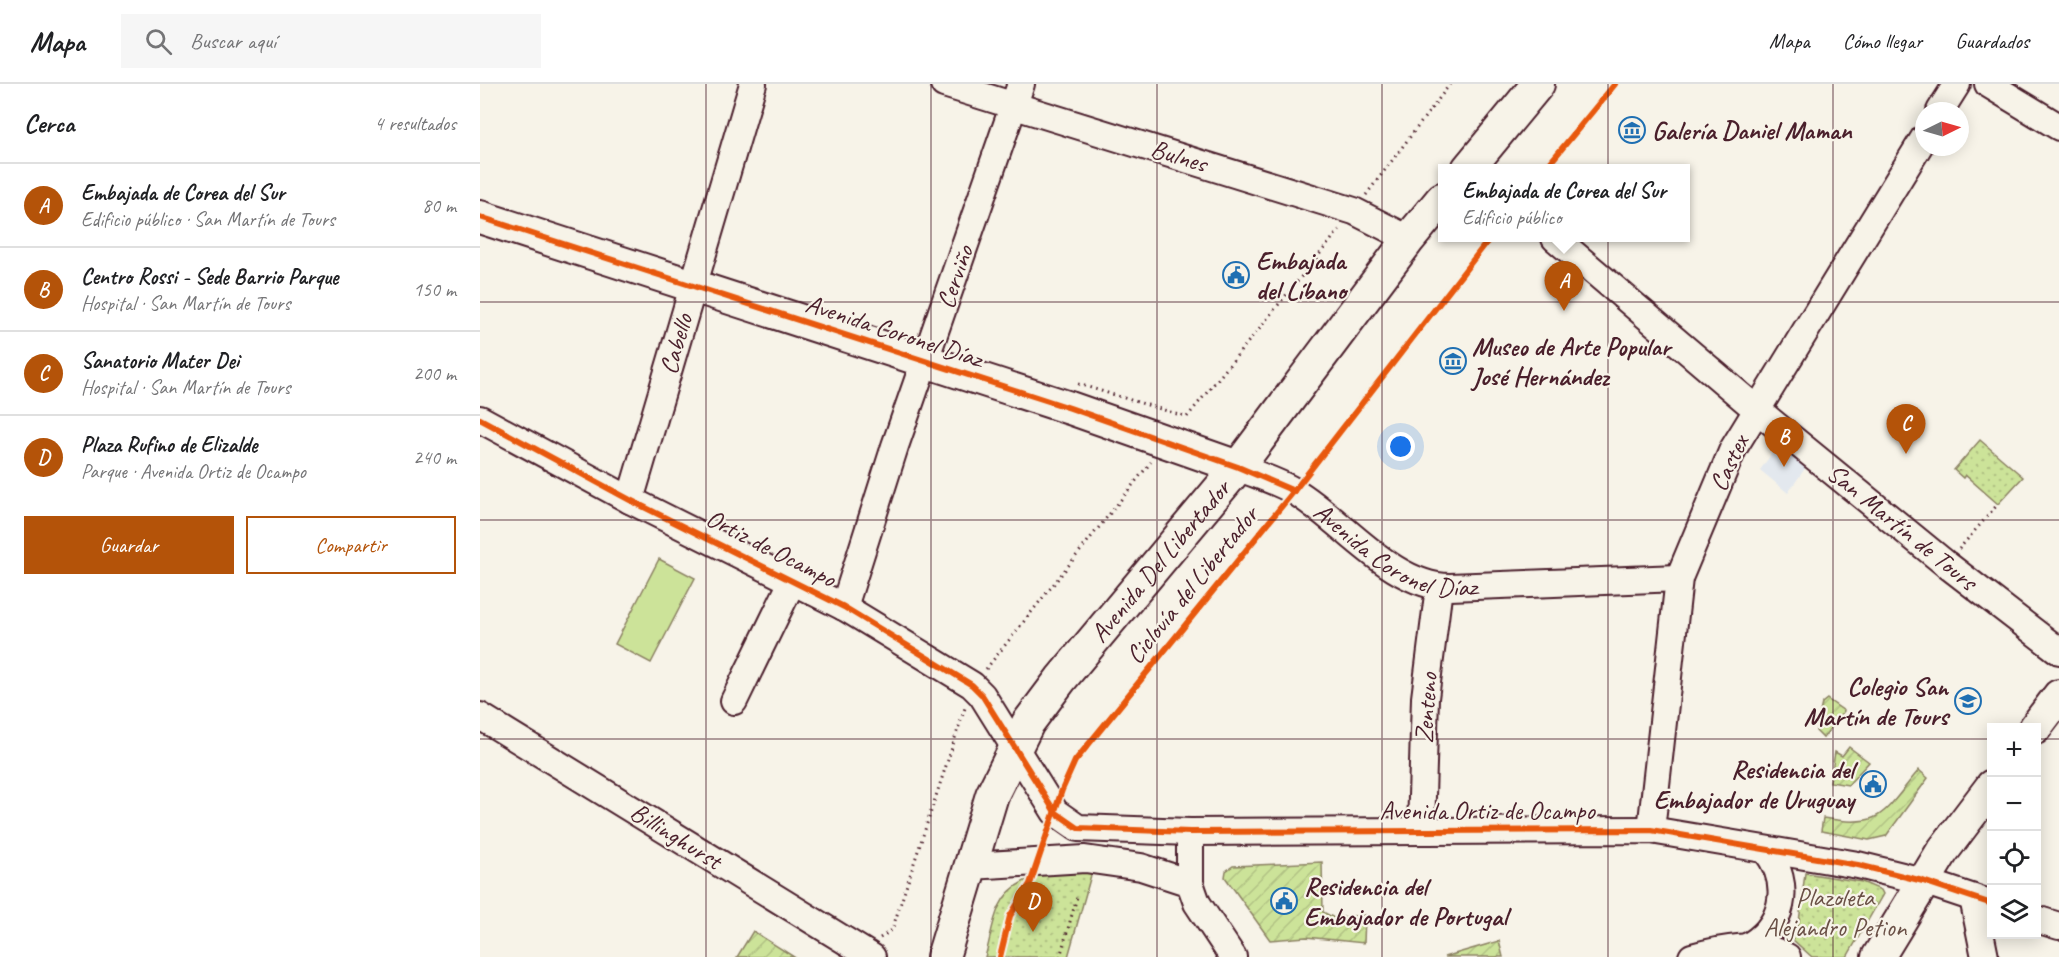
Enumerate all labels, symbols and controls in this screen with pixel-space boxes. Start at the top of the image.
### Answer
search box [121,14,541,68]
text: Mapa [30,24,85,59]
icon: search [142,25,175,58]
text: Buscar aquí [190,27,276,55]
text: Mapa [1769,28,1810,54]
text: Cómo llegar [1843,28,1922,54]
text: Guardados [1955,28,2029,54]
north arrow [1915,102,1969,156]
text: Cerca [24,107,74,140]
text: 4 resultados [374,111,456,136]
place label: Galería Daniel Maman [1652,114,1853,147]
museum icon: Galería Daniel Maman [1617,115,1647,145]
street label: Bulnes [1147,132,1213,181]
popup [1438,164,1690,242]
text: Embajada de Corea del Sur [1462,177,1666,205]
text: Embajada de Corea del Sur [81,179,285,207]
text: A [38,193,49,218]
text: 80 m [422,193,456,218]
text: Edificio público [1462,205,1561,230]
text: Edificio público · San Martín de Tours [81,207,335,232]
street label: Cerviño [929,239,982,313]
place label: Embajada del Líbano [1256,244,1349,307]
public building icon: Embajada del Líbano [1221,260,1251,290]
pin: A [1544,262,1584,311]
text: Centro Rossi - Sede Barrio Parque [81,263,338,291]
text: B [38,277,49,302]
text: 150 m [413,277,456,302]
street label: Avenida Coronel Díaz [801,287,989,376]
text: Hospital · San Martín de Tours [81,291,290,316]
street label: Cabello [652,308,701,378]
place label: Museo de Arte Popular José Hernández [1470,330,1673,393]
museum icon: Museo de Arte Popular José Hernández [1438,346,1468,376]
text: Sanatorio Mater Dei [81,347,239,375]
text: C [39,361,48,386]
text: 200 m [413,361,456,386]
text: Hospital · San Martín de Tours [81,375,290,400]
pin: C [1886,404,1926,454]
pin: B [1764,418,1804,467]
street label: Castex [1702,428,1757,496]
text: Plaza Rufino de Elizalde [81,431,257,459]
your location [1386,432,1415,461]
text: D [38,445,49,470]
text: 240 m [413,445,456,470]
street label: San Martín de Tours [1820,456,1985,599]
text: Parque · Avenida Ortiz de Ocampo [81,459,306,484]
street label: Avenida Del Libertador [1082,470,1239,649]
street label: Avenida Coronel Díaz [1307,495,1480,604]
street label: Ciclovía del Libertador [1118,497,1267,670]
street label: Ortiz de Ocampo [701,501,843,596]
button: Guardar [24,516,234,574]
button: Compartir [246,516,456,574]
street label: Zenteno [1407,670,1445,744]
place label: Colegio San Martín de Tours [1804,670,1951,733]
school or university icon: Colegio San Martín de Tours [1953,686,1983,716]
map controls [1987,723,2041,939]
button: + [1987,723,2041,777]
place label: Residencia del Embajador de Uruguay [1654,753,1859,816]
public building icon: Residencia del Embajador de Uruguay [1858,769,1888,799]
button: − [1987,777,2041,831]
street label: Avenida Ortiz de Ocampo [1379,794,1596,827]
street label: Billinghurst [624,795,730,878]
button: locate [1987,831,2041,885]
place label: Residencia del Embajador de Portugal [1304,870,1512,933]
park label: Plazoleta Alejandro Petion [1764,881,1908,944]
pin: D [1014,882,1052,932]
button: layers [1987,885,2041,939]
public building icon: Residencia del Embajador de Portugal [1269,886,1299,916]

